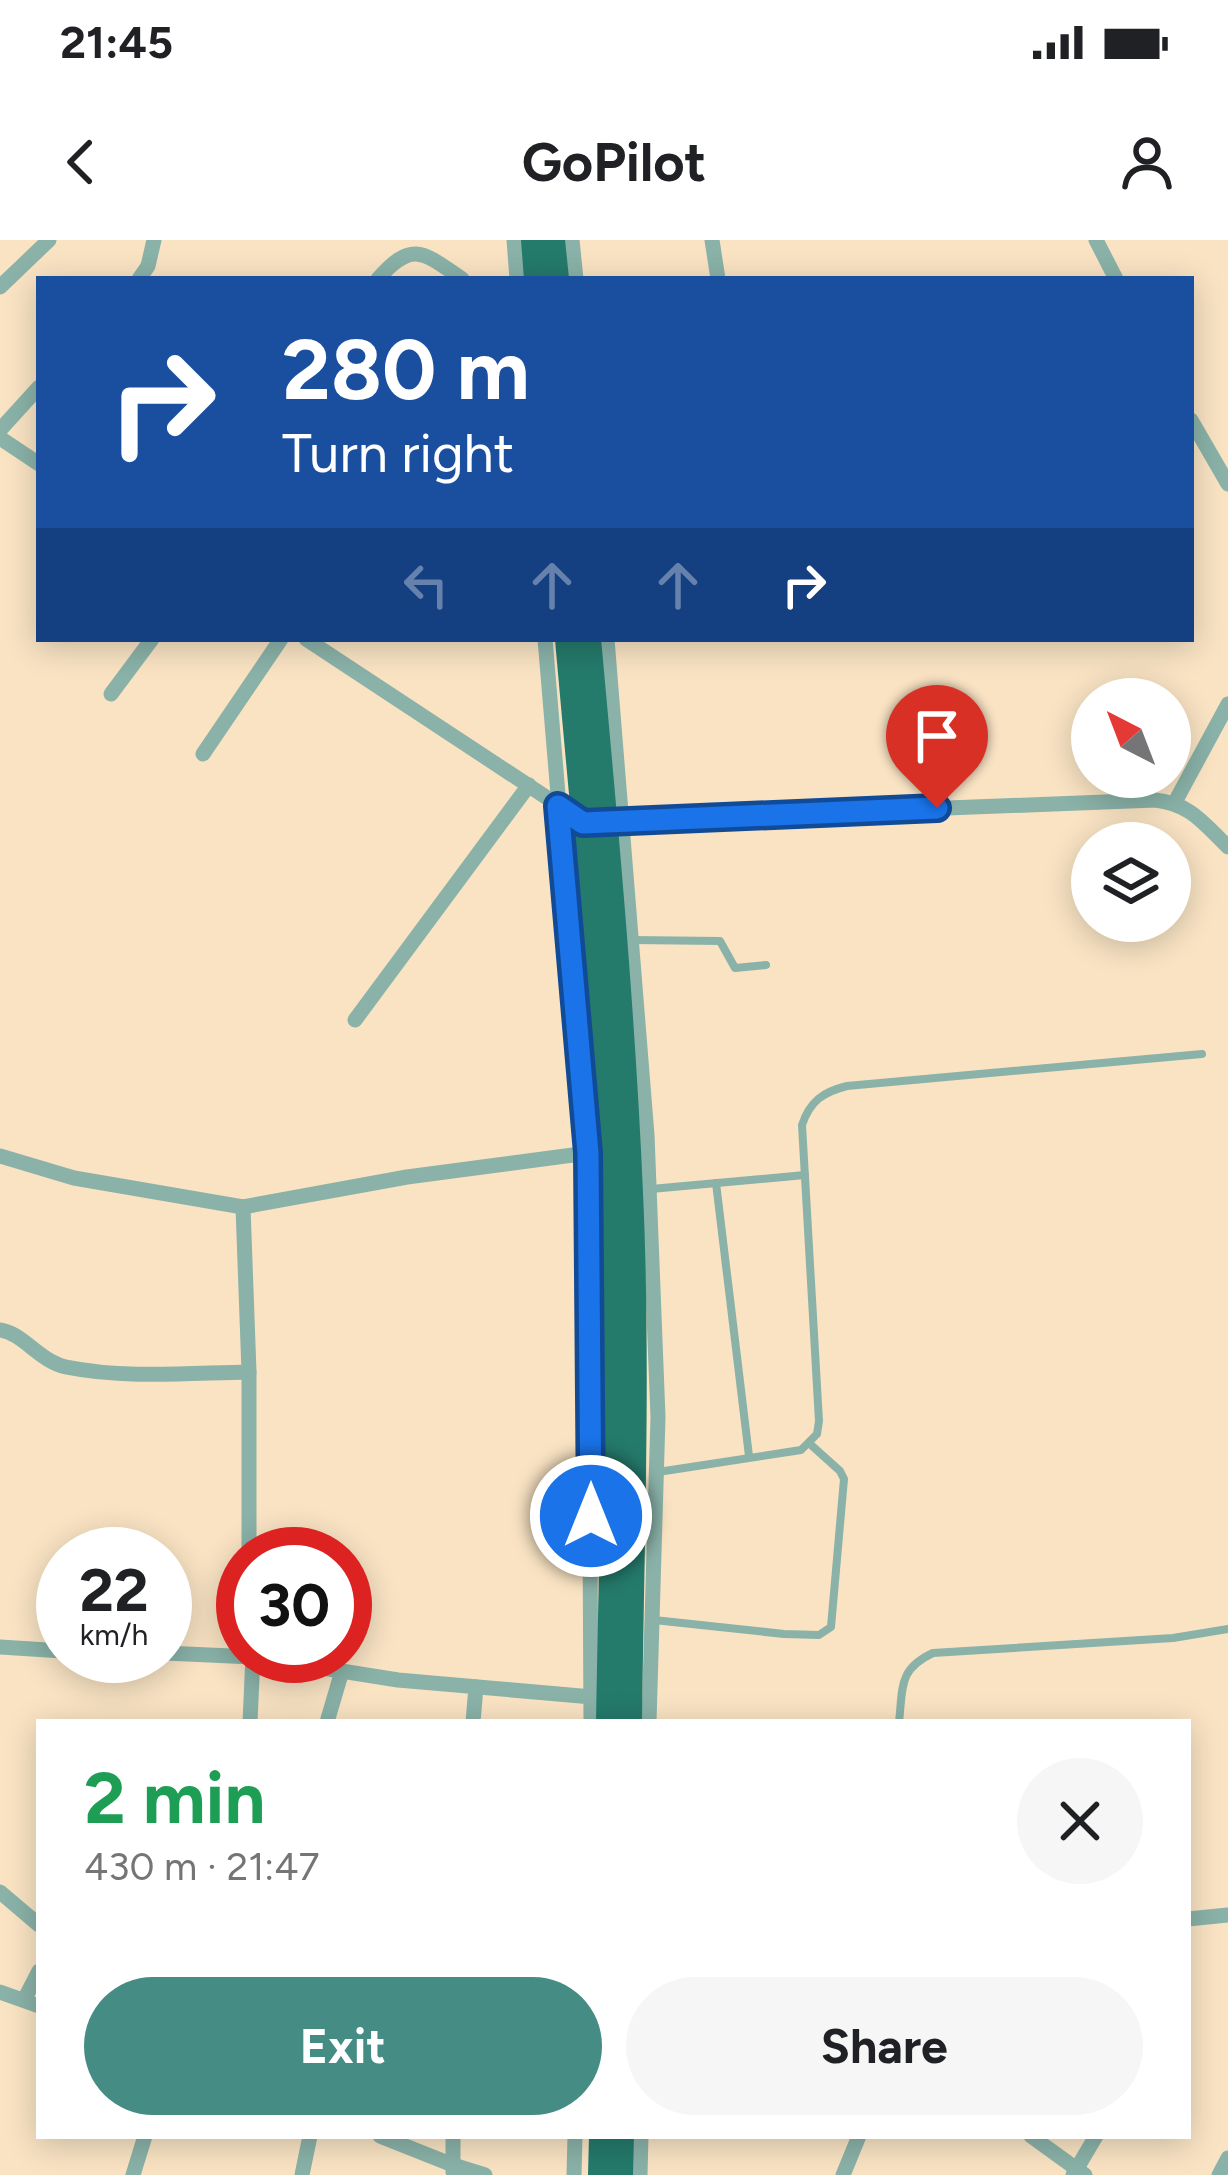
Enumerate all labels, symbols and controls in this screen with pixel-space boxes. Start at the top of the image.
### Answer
text: 21:45 [60,15,173,69]
icon: back [48,129,114,195]
icon: person [1114,129,1180,195]
text: GoPilot [522,130,706,195]
text: 280 m [282,319,530,420]
icon: right [84,324,240,480]
text: Turn right [282,421,514,486]
icon: left [393,552,459,618]
icon: ahead [519,552,585,618]
icon: ahead [645,552,711,618]
icon: right [771,552,837,618]
north arrow [1071,678,1191,798]
map controls [1071,678,1191,942]
pin [886,685,988,808]
icon: arrive [904,703,970,769]
button: layers [1071,822,1191,942]
position arrow [528,1453,654,1579]
speed limit sign: 30 [216,1527,372,1683]
text: 22 [79,1554,149,1626]
text: km/h [80,1616,148,1653]
text: 2 min [84,1755,265,1841]
button: close [1017,1758,1143,1884]
text: 430 m · 21:47 [84,1843,319,1890]
button: Exit [84,1977,602,2115]
button: Share [626,1977,1143,2115]

